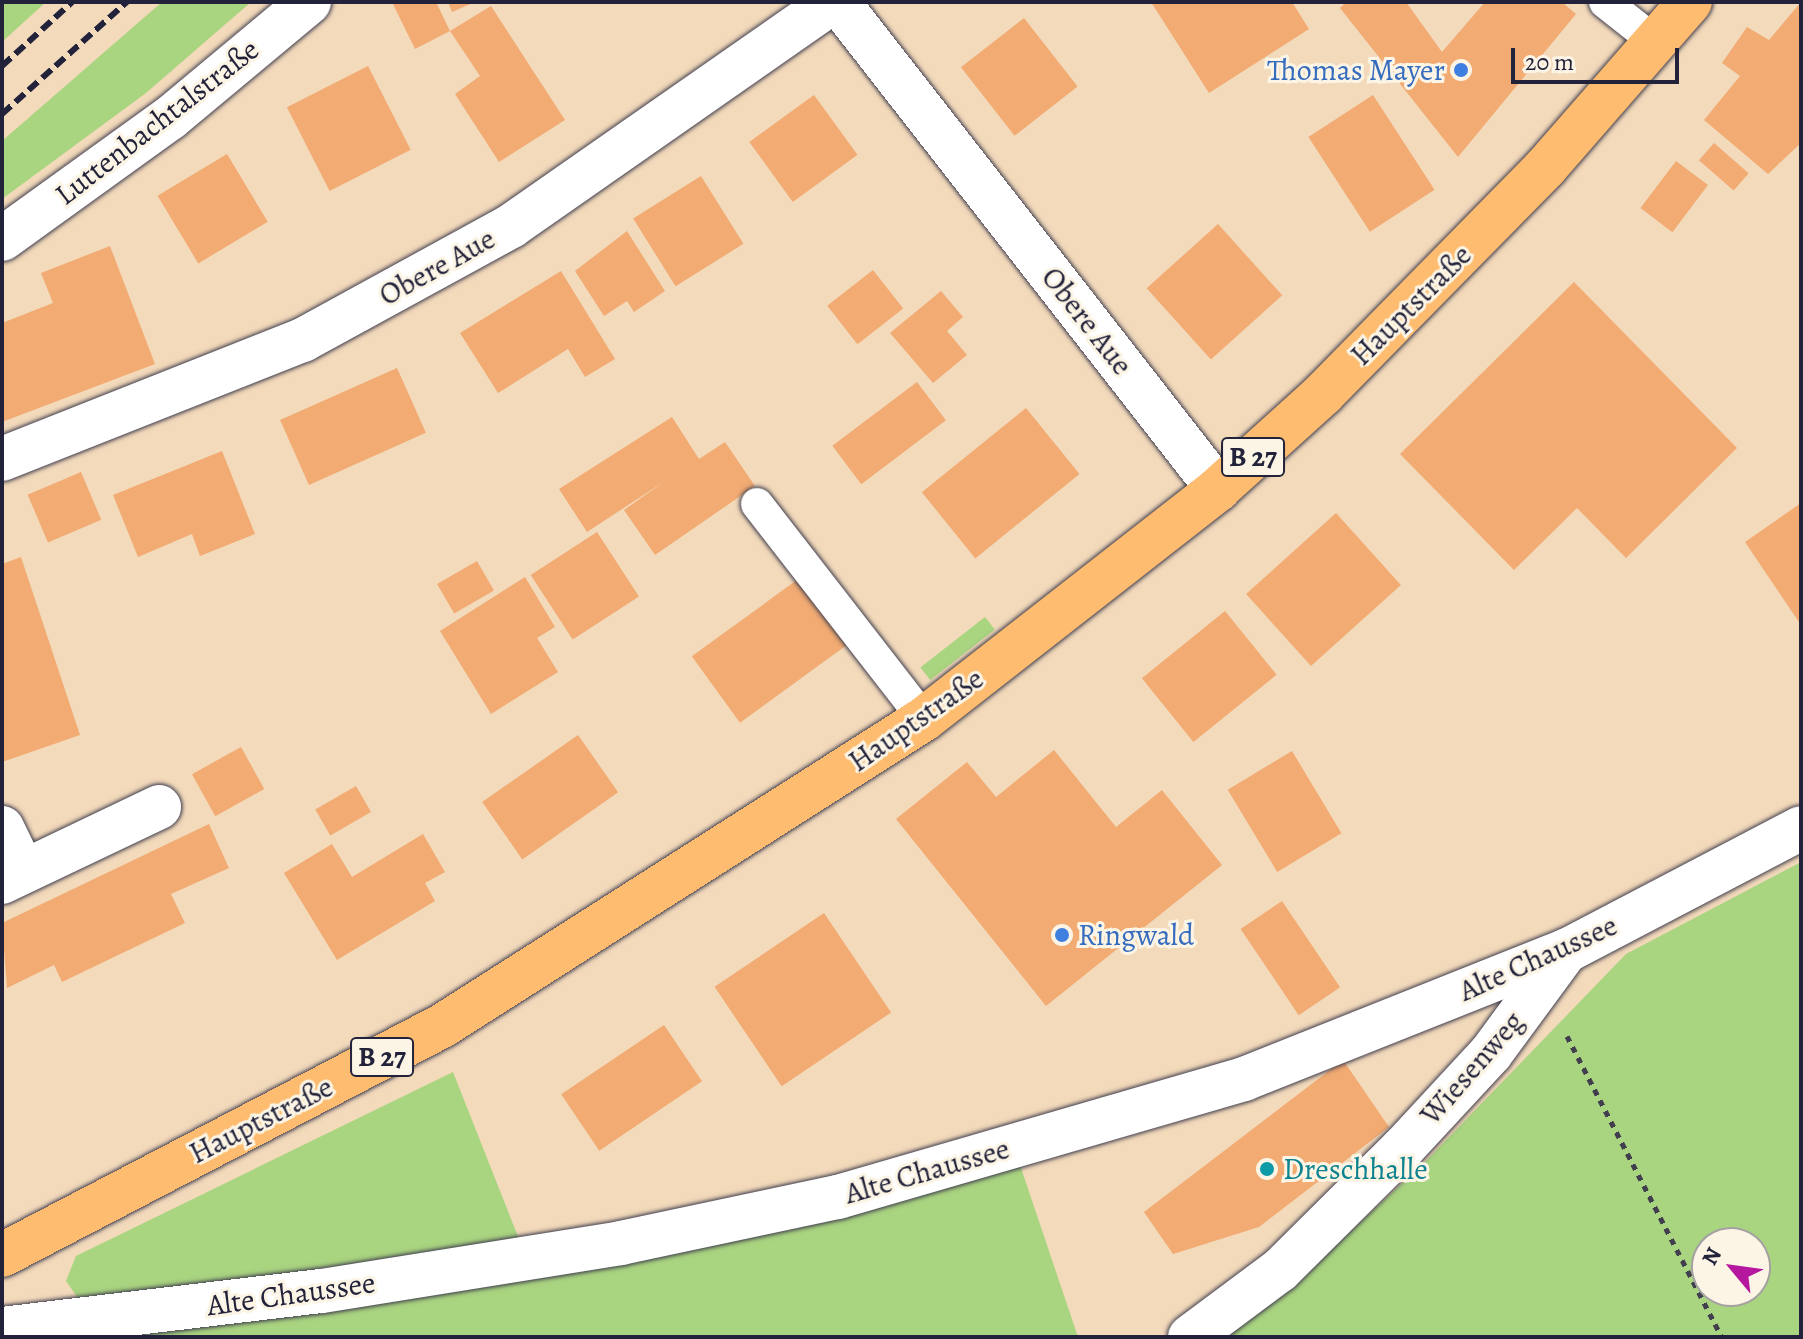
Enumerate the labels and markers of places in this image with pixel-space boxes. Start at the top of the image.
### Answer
place label: Thomas Mayer [1267,52,1445,88]
marker: Thomas Mayer [1452,61,1470,79]
place label: Ringwald [1078,917,1194,953]
marker: Ringwald [1053,926,1071,944]
place label: Dreschhalle [1283,1151,1428,1187]
marker: Dreschhalle [1258,1160,1276,1178]

